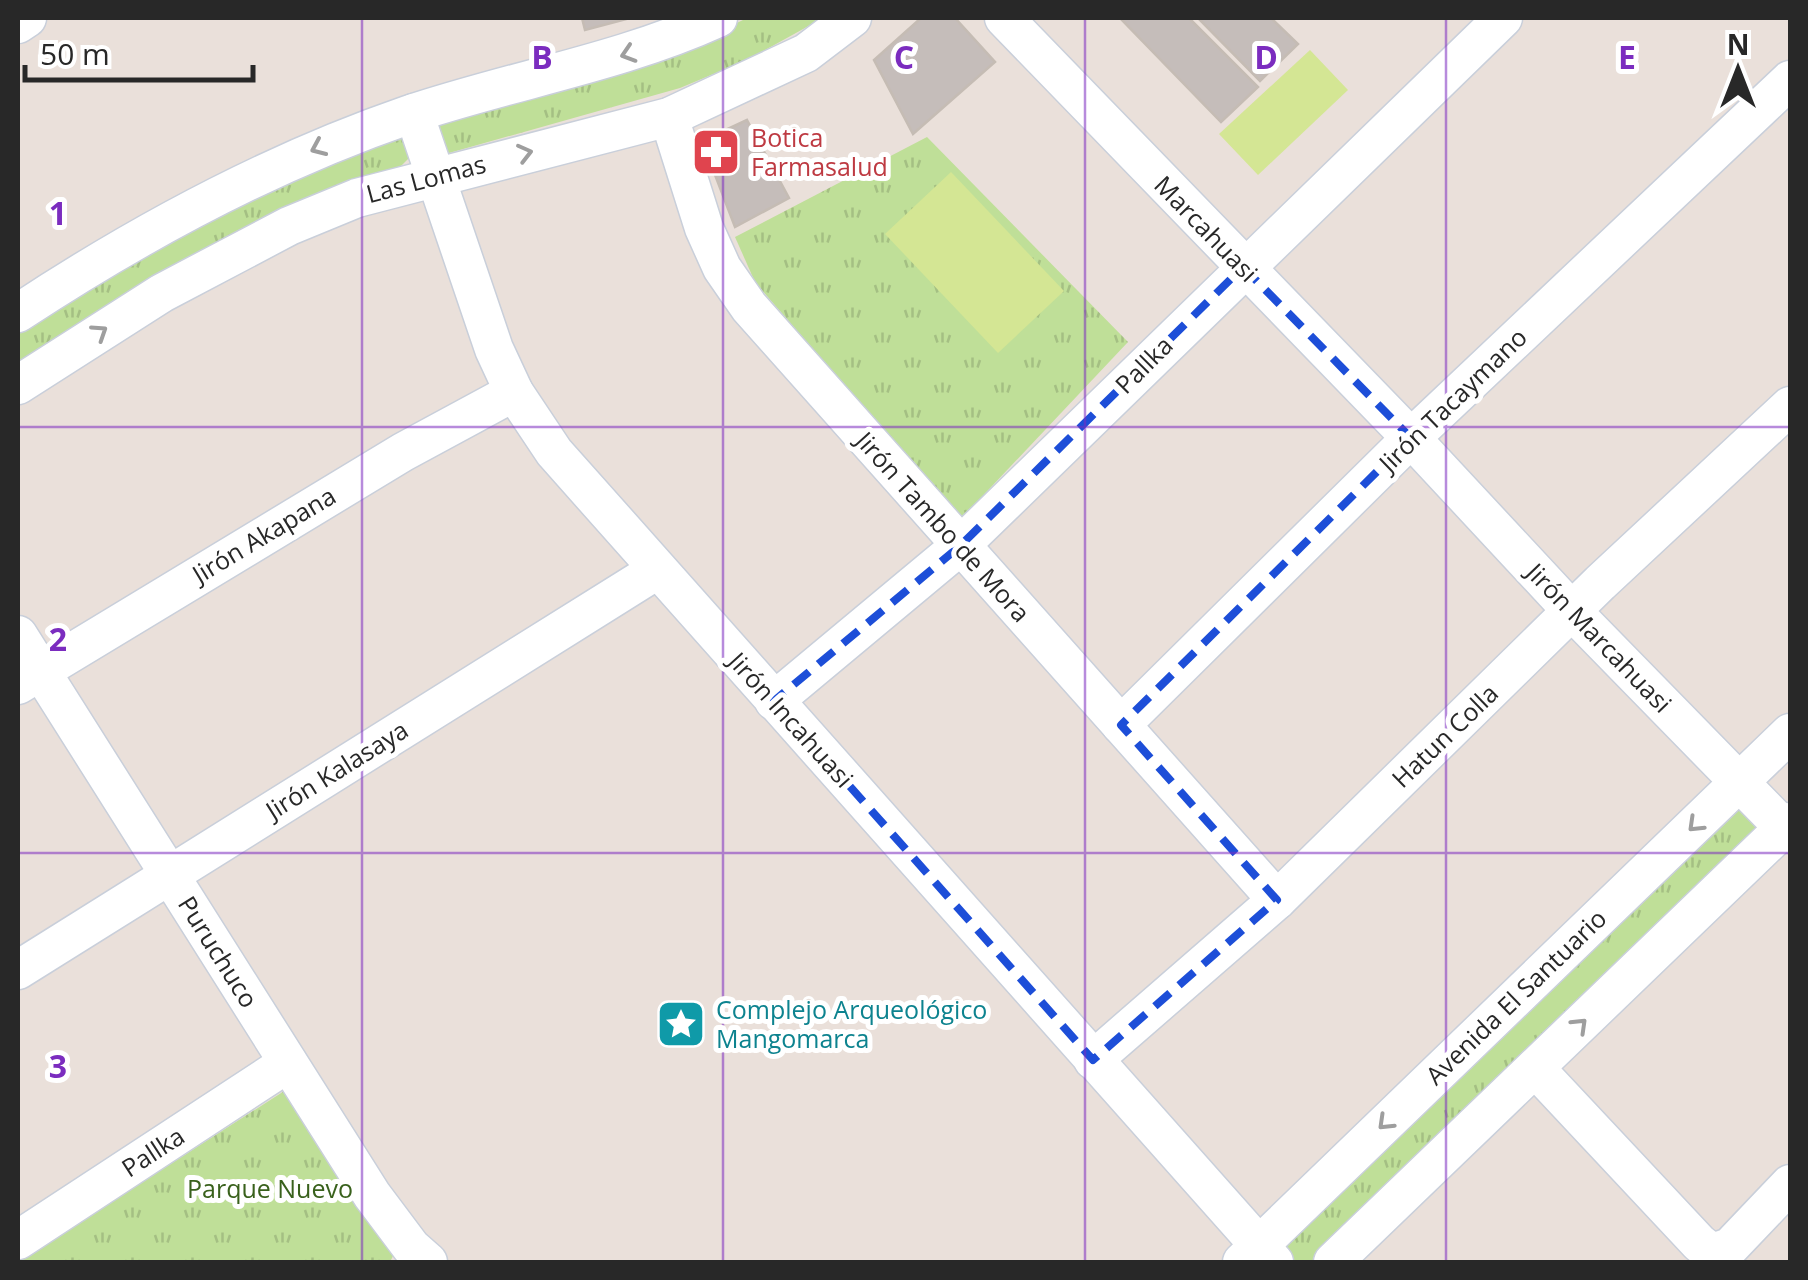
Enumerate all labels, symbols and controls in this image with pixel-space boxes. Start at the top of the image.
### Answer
scale bar [25,20,252,82]
north arrow [1688,20,1788,120]
text: N [1727,25,1749,63]
text: 50 m [40,33,110,74]
text: B [531,35,553,78]
text: C [894,35,914,78]
text: D [1254,35,1278,78]
text: E [1618,35,1636,78]
one-way arrow [620,42,637,62]
place label: Botica Farmasalud [751,120,888,183]
pharmacy icon: Botica Farmasalud [690,126,742,178]
one-way arrow [310,136,328,156]
one-way arrow [516,144,533,165]
street label: Las Lomas [362,146,489,210]
street label: Marcahuasi [1148,168,1266,289]
text: 1 [49,191,67,234]
street label: Jirón Tacaymano [1369,320,1534,480]
one-way arrow [89,326,107,345]
street label: Pallka [1107,328,1180,401]
street label: Jirón Tambo de Mora [848,422,1038,629]
street label: Jirón Akapana [184,478,341,591]
street label: Jirón Marcahuasi [1518,554,1680,719]
text: 2 [49,617,67,660]
street label: Jirón Incahuasi [721,643,862,794]
street label: Hatun Colla [1384,676,1505,795]
street label: Jirón Kalasaya [257,712,414,827]
one-way arrow [1688,813,1706,831]
street label: Puruchuco [171,889,267,1014]
street label: Avenida El Santuario [1418,901,1613,1092]
place label: Complejo Arqueológico Mangomarca [716,992,987,1055]
place icon: Complejo Arqueológico Mangomarca [655,998,707,1050]
one-way arrow [1568,1019,1587,1037]
text: 3 [49,1044,67,1087]
one-way arrow [1378,1111,1396,1129]
street label: Pallka [114,1118,190,1184]
park label: Parque Nuevo [187,1171,353,1205]

